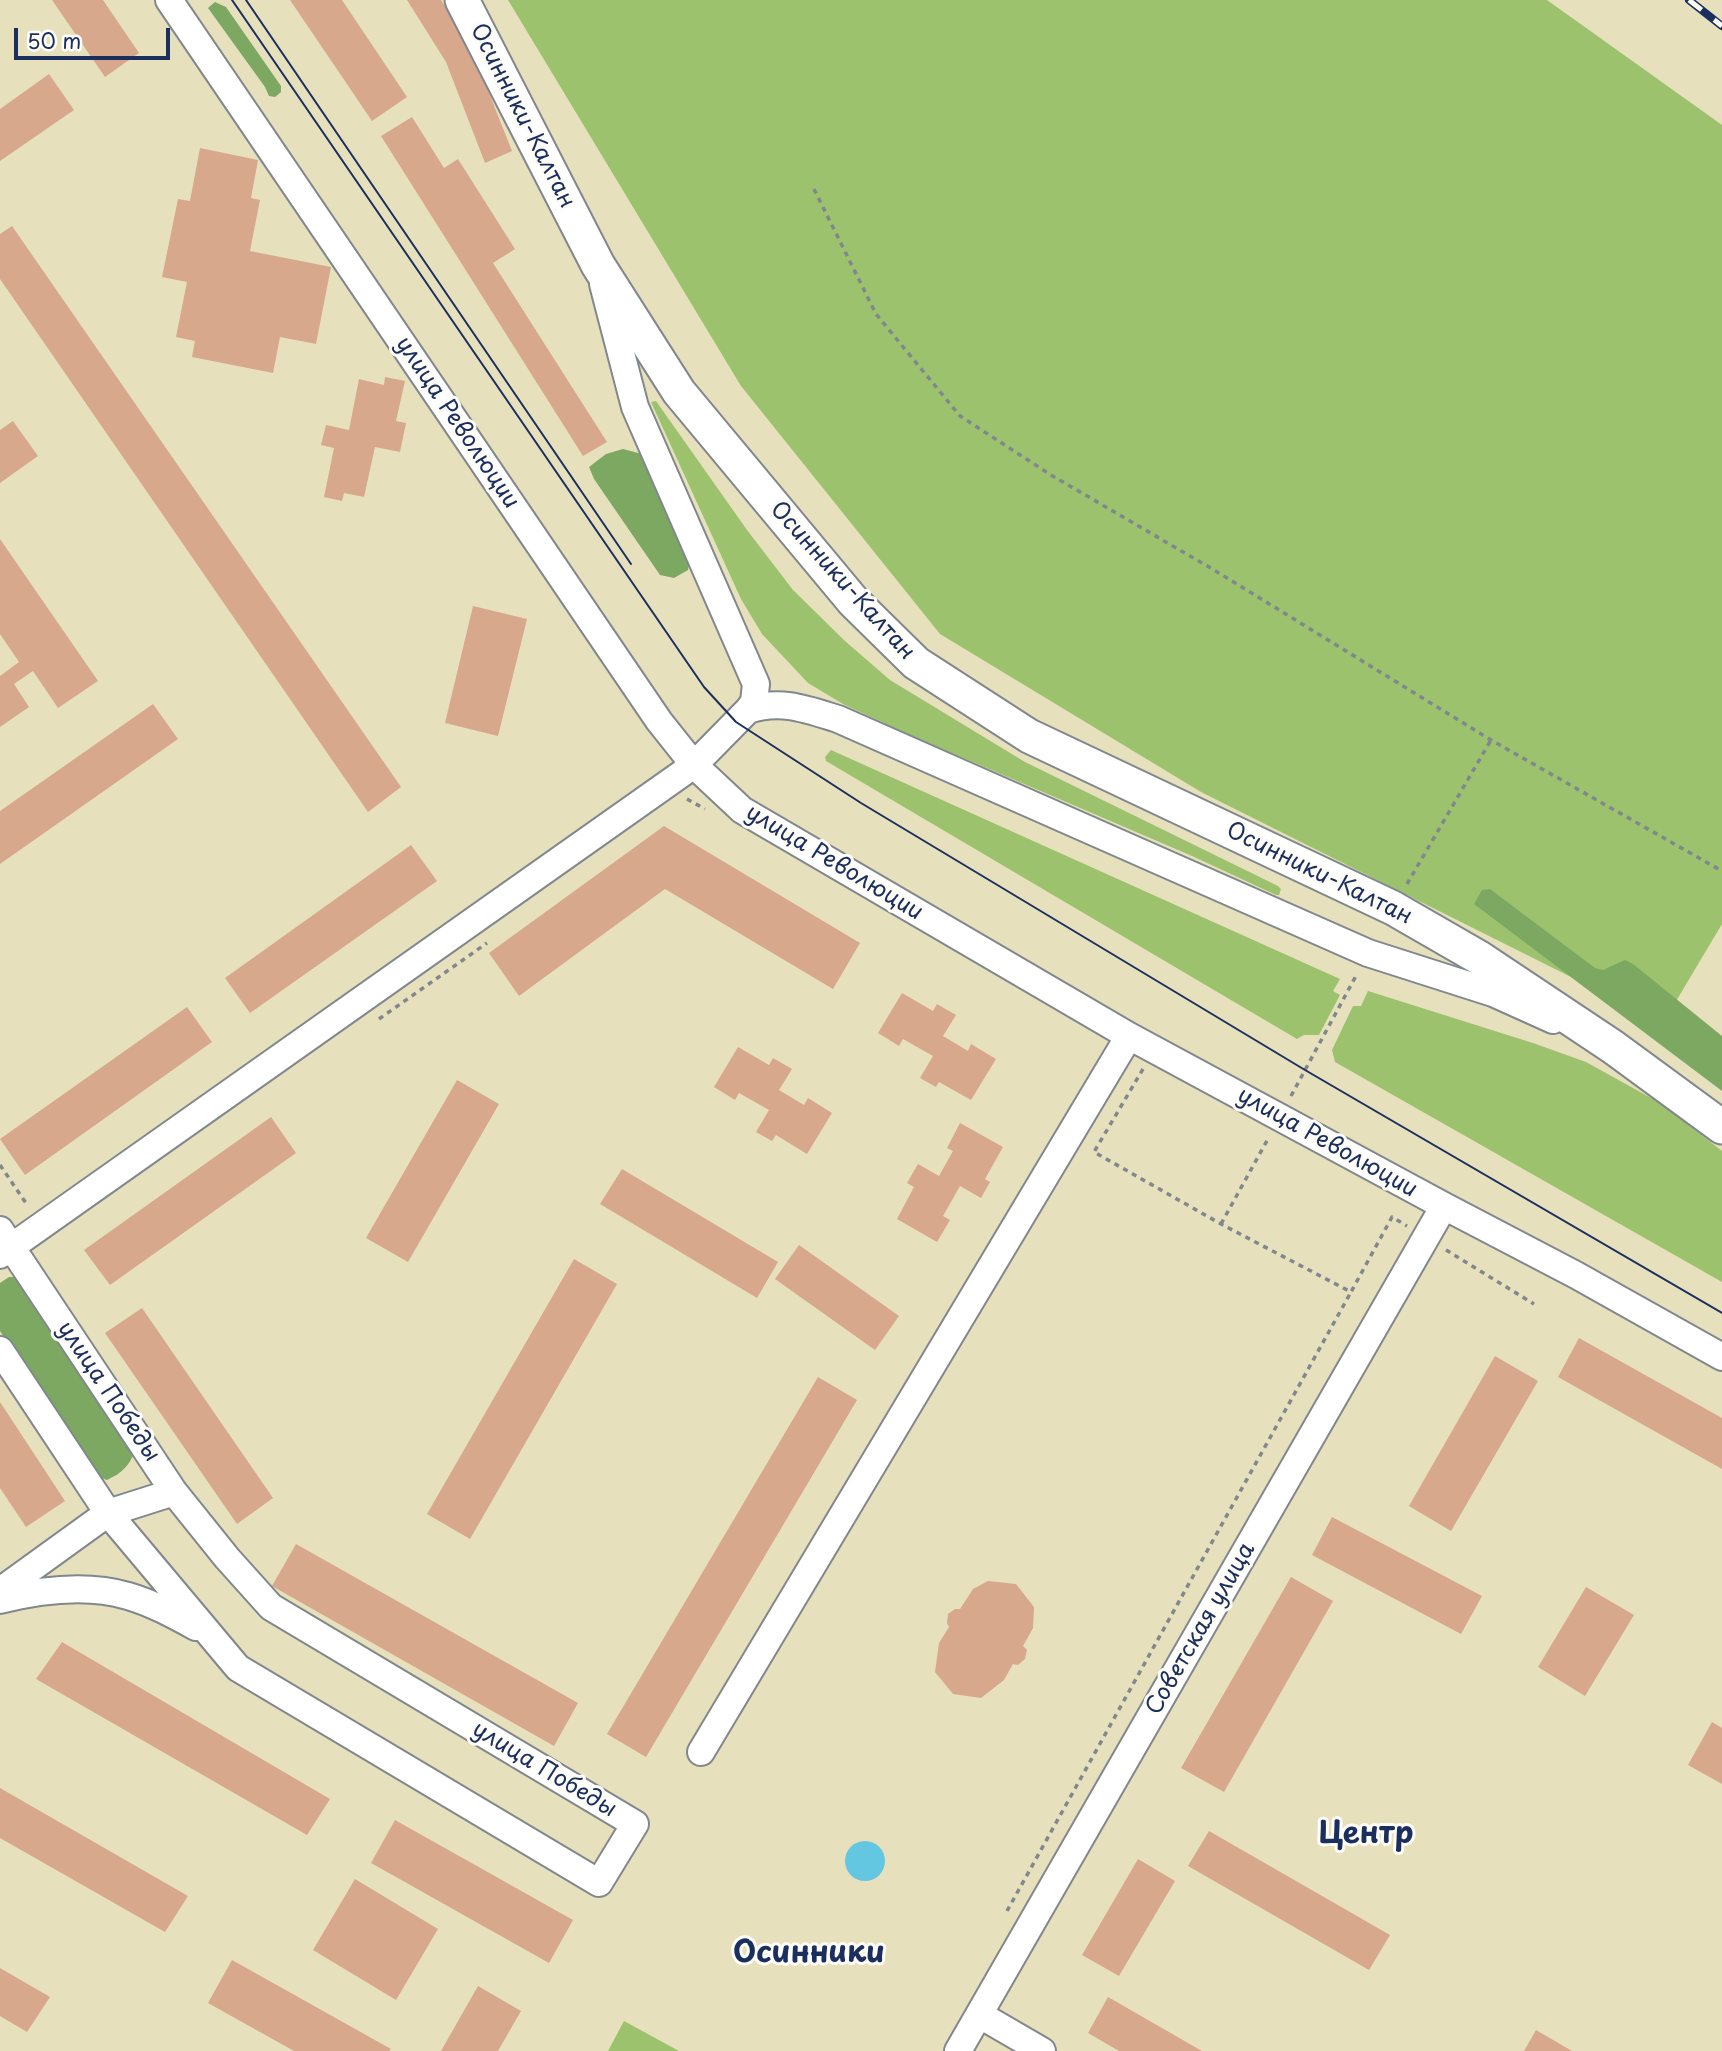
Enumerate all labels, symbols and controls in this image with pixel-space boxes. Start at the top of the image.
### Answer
scale bar [18,14,173,58]
street label: Осинники-Калтан [464,19,580,213]
text: 50 m [27,24,81,56]
street label: улица Революции [389,332,525,514]
street label: Осинники-Калтан [764,496,920,666]
street label: улица Революции [740,799,928,927]
street label: Осинники-Калтан [1222,817,1416,931]
street label: улица Революции [1232,1082,1422,1204]
street label: улица Победы [51,1317,165,1467]
street label: Советская улица [1140,1538,1262,1720]
street label: улица Победы [467,1716,621,1824]
district label: Центр [1319,1817,1413,1853]
district label: Осинники [733,1936,885,1972]

